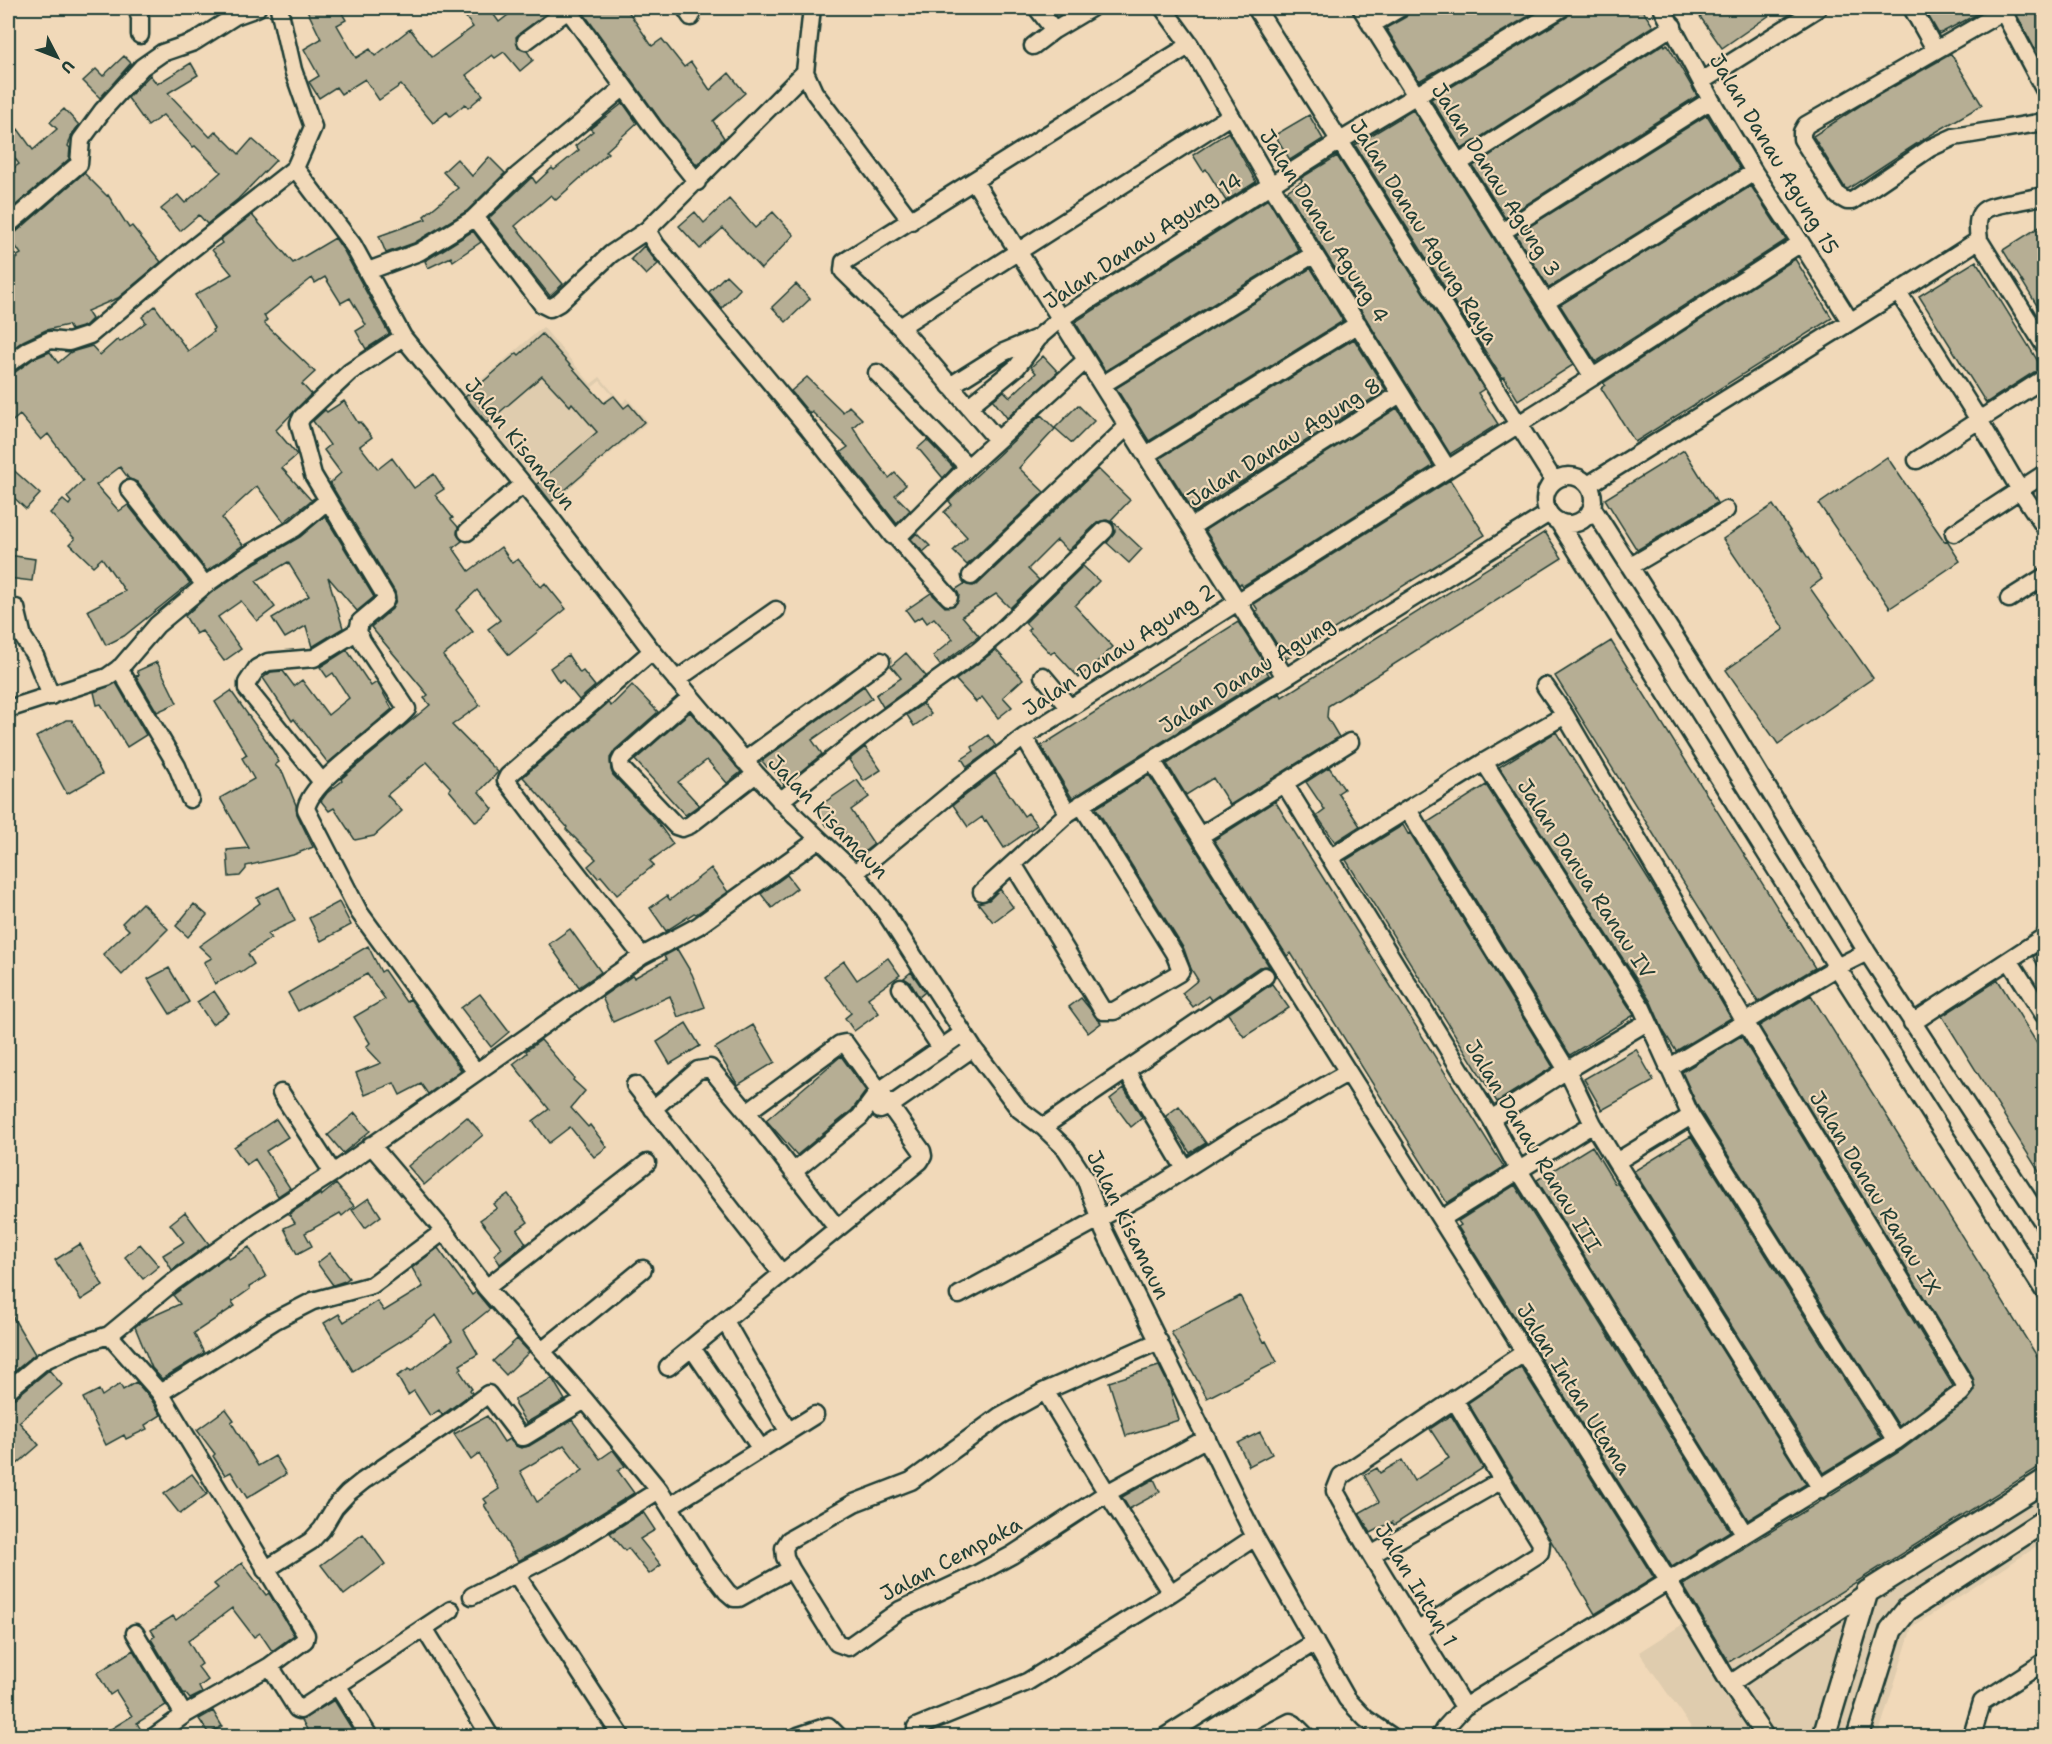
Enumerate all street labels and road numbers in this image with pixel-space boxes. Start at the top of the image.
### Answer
street label: Jalan Danau Agung 15 [1703,48,1845,260]
street label: Jalan Danau Agung 3 [1425,78,1567,282]
street label: Jalan Danau Agung Raya [1343,114,1505,350]
street label: Jalan Danau Agung 4 [1253,124,1395,328]
street label: Jalan Danau Agung 14 [1038,166,1248,316]
street label: Jalan Danau Agung 8 [1182,371,1386,513]
street label: Jalan Kisamaun [458,372,582,516]
street label: Jalan Danau Agung 2 [1018,577,1220,723]
street label: Jalan Danau Agung [1154,610,1340,740]
street label: Jalan Kisamaun [762,749,895,885]
street label: Jalan Danua Ranau IV [1511,774,1661,984]
street label: Jalan Danau Ranau III [1458,1035,1608,1257]
street label: Jalan Danau Ranau IX [1803,1086,1947,1300]
street label: Jalan Kisamaun [1080,1146,1176,1304]
street label: Jalan Intan Utama [1510,1298,1638,1480]
street label: Jalan Cempaka [875,1510,1027,1608]
street label: Jalan Intan 1 [1368,1518,1464,1652]

